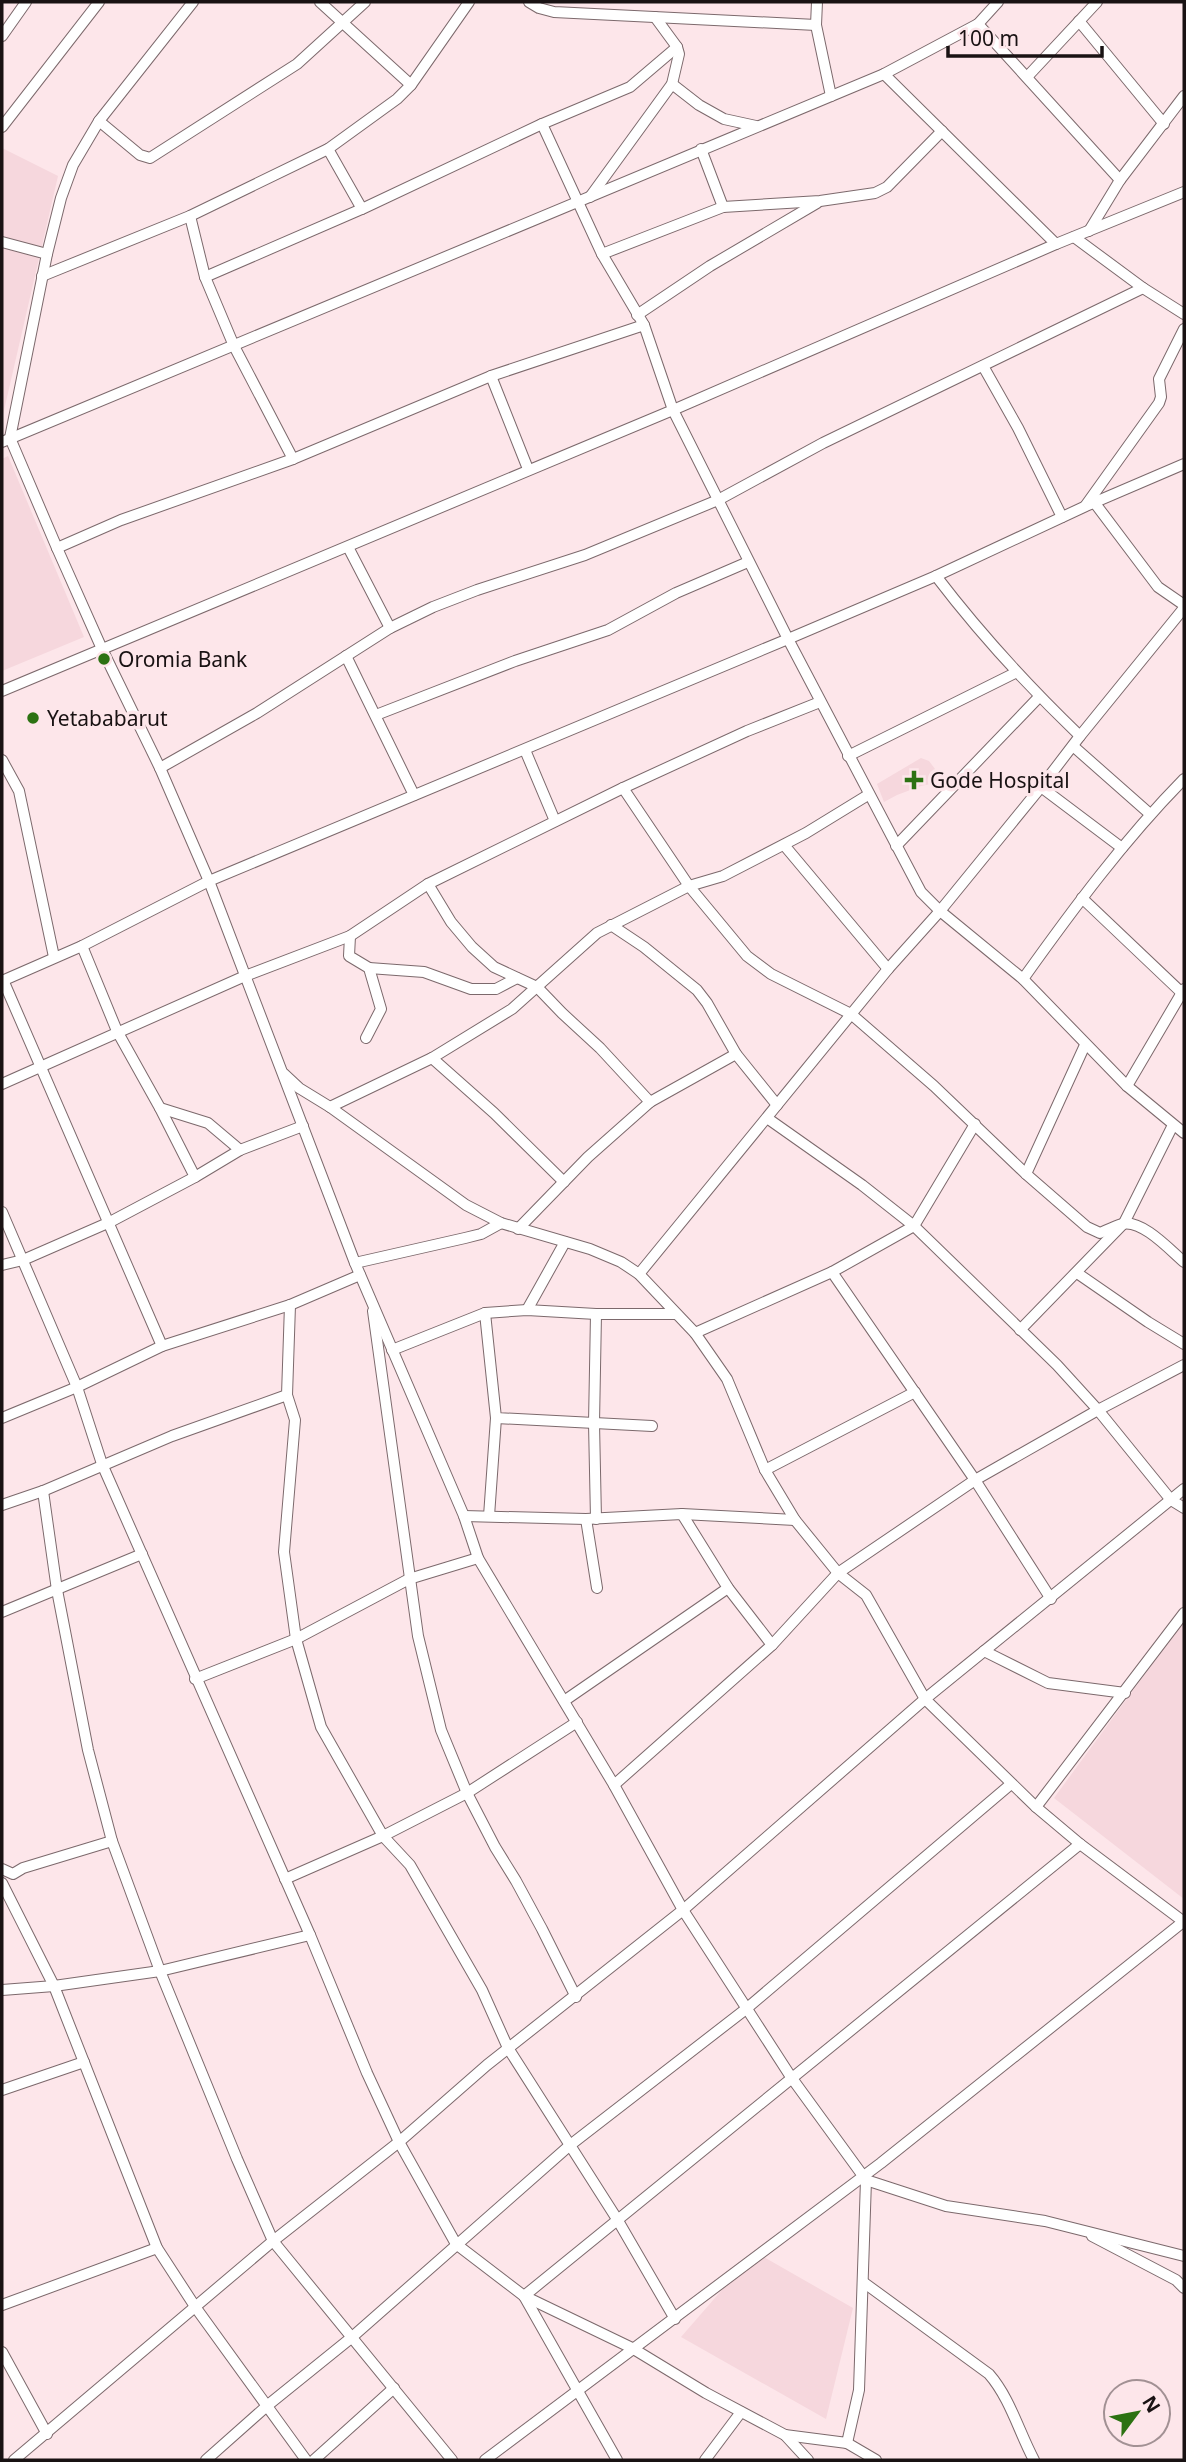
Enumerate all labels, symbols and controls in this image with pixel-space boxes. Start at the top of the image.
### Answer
scale bar [948,14,1102,58]
text: 100 m [958,24,1019,52]
place label: Oromia Bank [118,645,248,673]
marker: Oromia Bank [96,651,112,667]
place label: Yetababarut [47,704,168,732]
marker: Yetababarut [25,710,41,726]
place label: Gode Hospital [930,766,1070,794]
marker: Gode Hospital [904,770,924,790]
north arrow [1102,2378,1172,2448]
text: N [1136,2391,1167,2417]

